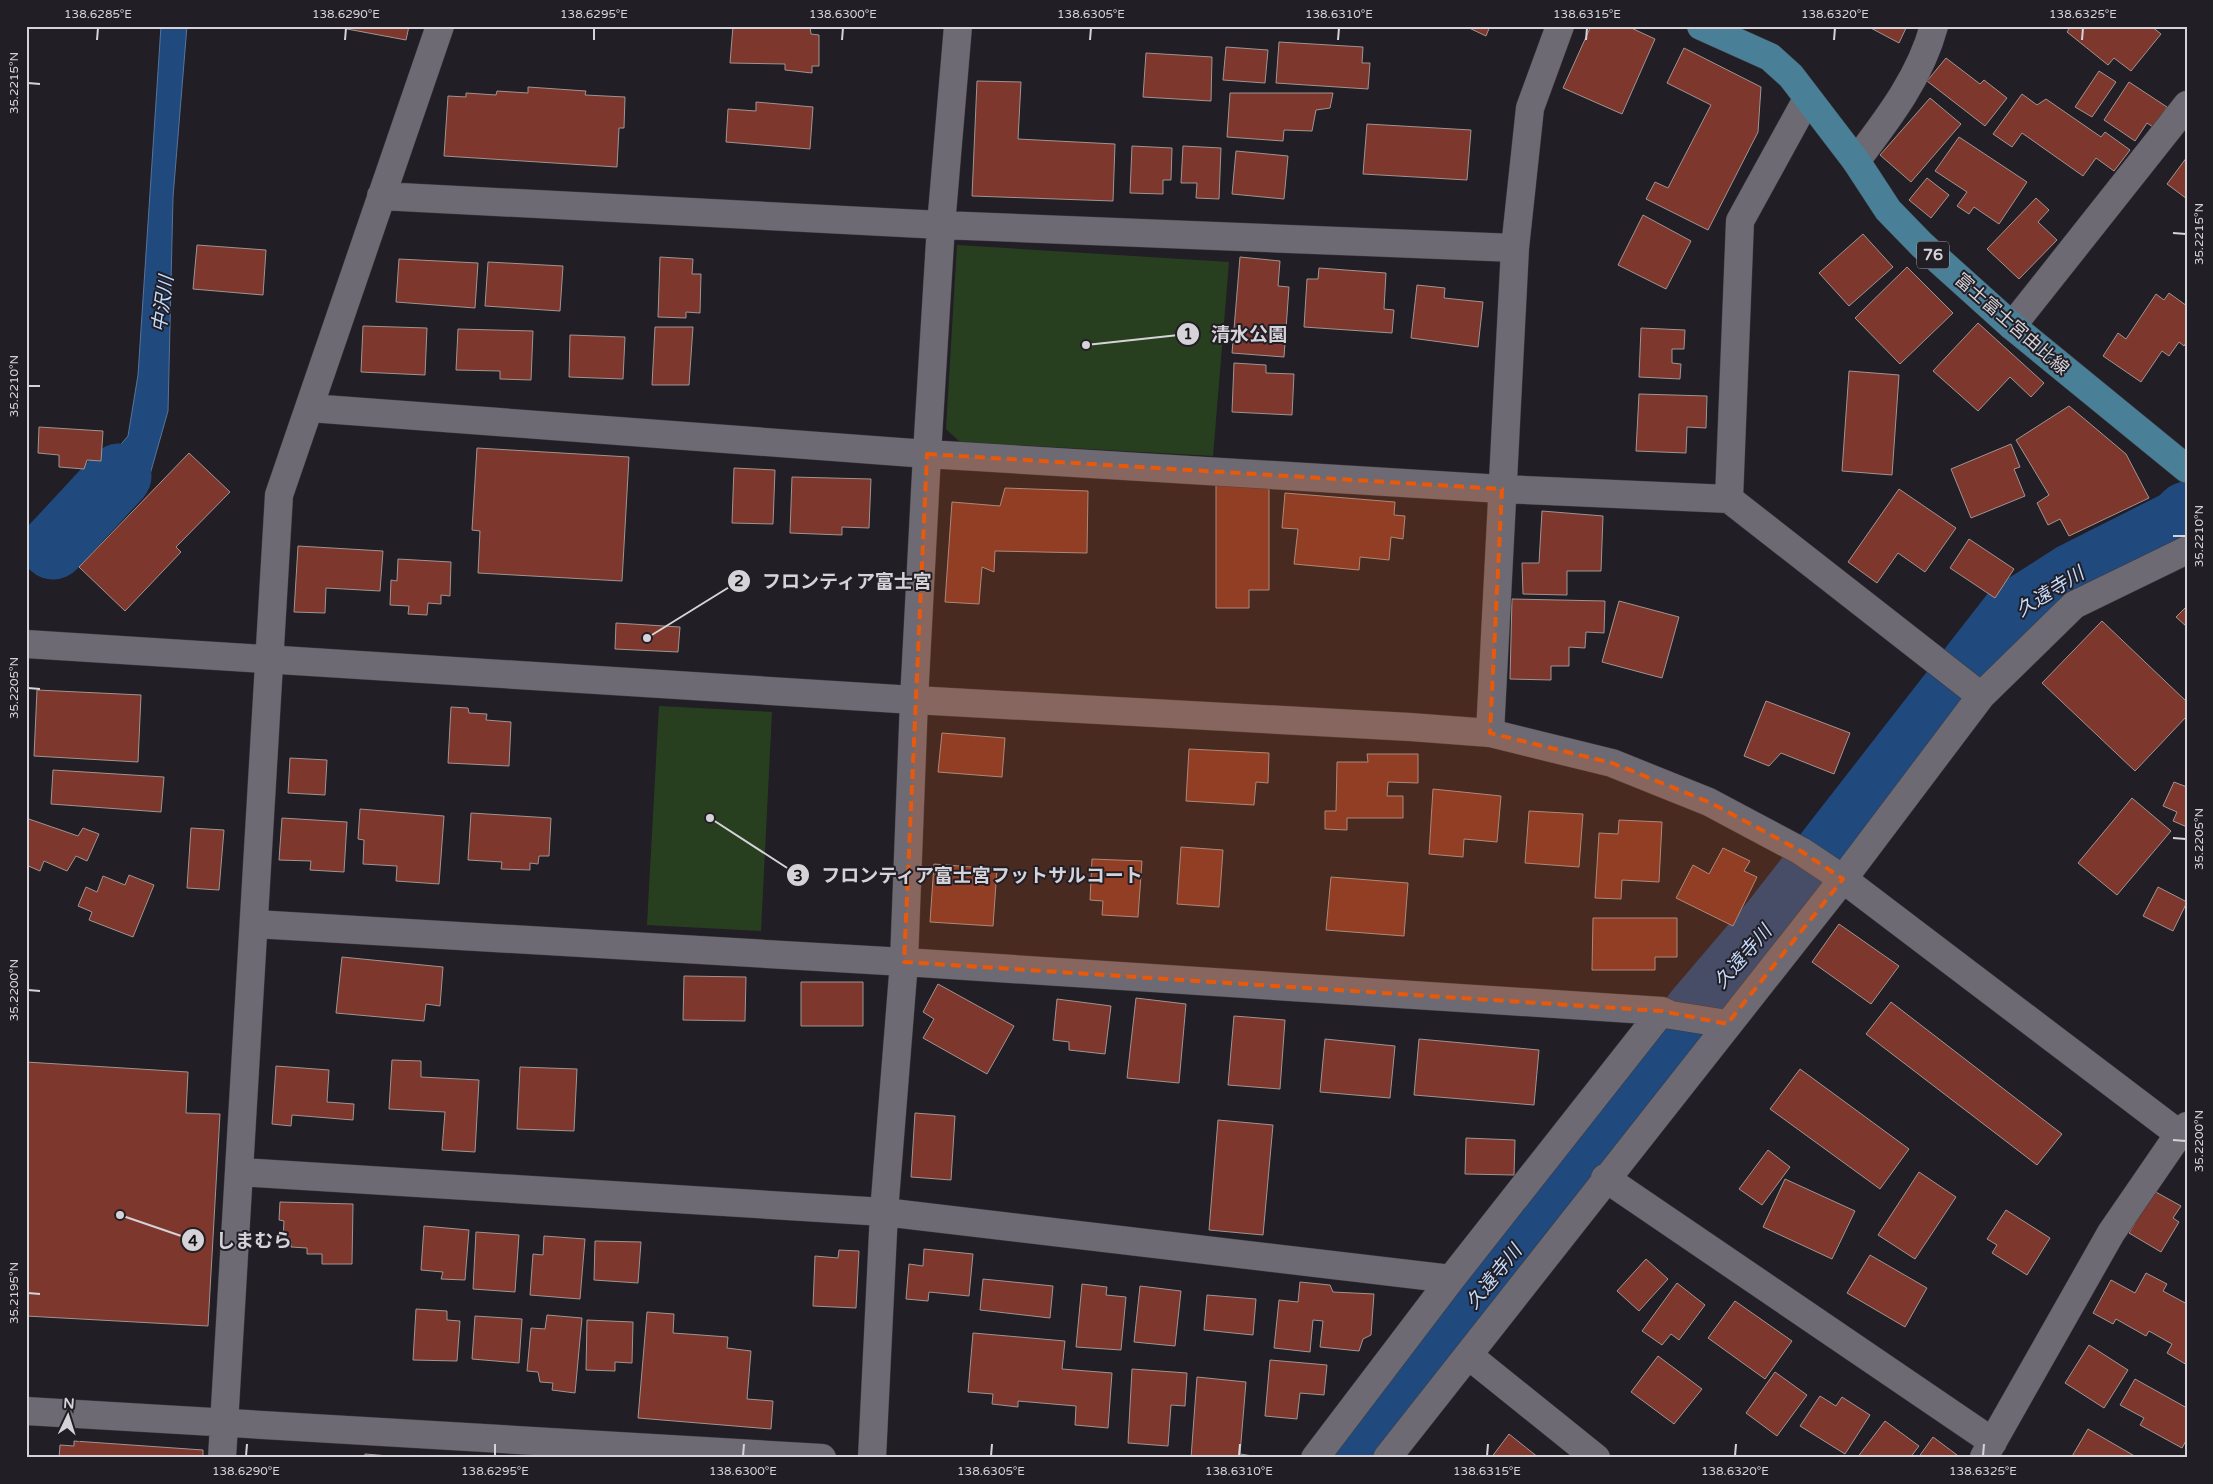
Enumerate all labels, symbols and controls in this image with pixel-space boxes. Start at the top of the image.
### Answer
text: 138.6285°E [64,7,132,21]
text: 138.6290°E [312,7,380,21]
text: 138.6295°E [560,7,628,21]
text: 138.6300°E [809,7,877,21]
text: 138.6305°E [1057,7,1125,21]
text: 138.6310°E [1305,7,1373,21]
text: 138.6315°E [1553,7,1621,21]
text: 138.6320°E [1801,7,1869,21]
text: 138.6325°E [2049,7,2117,21]
text: 35.2215°N [7,52,21,114]
text: 35.2215°N [2192,203,2206,265]
road number: 76 [1917,242,1949,268]
street label: 富士富士宮由比線 [1950,268,2074,380]
water label: 中沢川 [148,272,178,334]
callout: 清水公園 [1176,317,1297,351]
text: 清水公園 [1211,324,1287,346]
text: 1 [1183,325,1193,343]
text: 35.2210°N [7,355,21,417]
text: 35.2210°N [2192,505,2206,567]
water label: 久遠寺川 [2012,561,2090,621]
callout: フロンティア富士宮 [727,564,943,598]
text: フロンティア富士宮 [762,571,932,593]
text: 2 [734,572,744,590]
text: 35.2205°N [7,657,21,719]
text: 35.2205°N [2192,808,2206,870]
callout: フロンティア富士宮フットサルコート [785,858,1153,892]
text: フロンティア富士宮フットサルコート [821,865,1143,887]
text: 3 [793,867,803,885]
water label: 久遠寺川 [1710,920,1778,993]
text: 35.2200°N [7,959,21,1021]
text: 35.2200°N [2192,1110,2206,1172]
callout: しまむら [181,1223,302,1257]
text: しまむら [216,1230,292,1252]
text: 4 [188,1232,198,1250]
water label: 久遠寺川 [1462,1239,1528,1313]
text: 35.2195°N [7,1262,21,1324]
north arrow [42,1392,92,1442]
text: N [63,1395,75,1412]
text: 138.6290°E [212,1464,280,1478]
text: 138.6295°E [461,1464,529,1478]
text: 138.6300°E [709,1464,777,1478]
text: 138.6305°E [957,1464,1025,1478]
text: 138.6310°E [1205,1464,1273,1478]
text: 138.6315°E [1453,1464,1521,1478]
text: 138.6320°E [1701,1464,1769,1478]
text: 138.6325°E [1949,1464,2017,1478]

